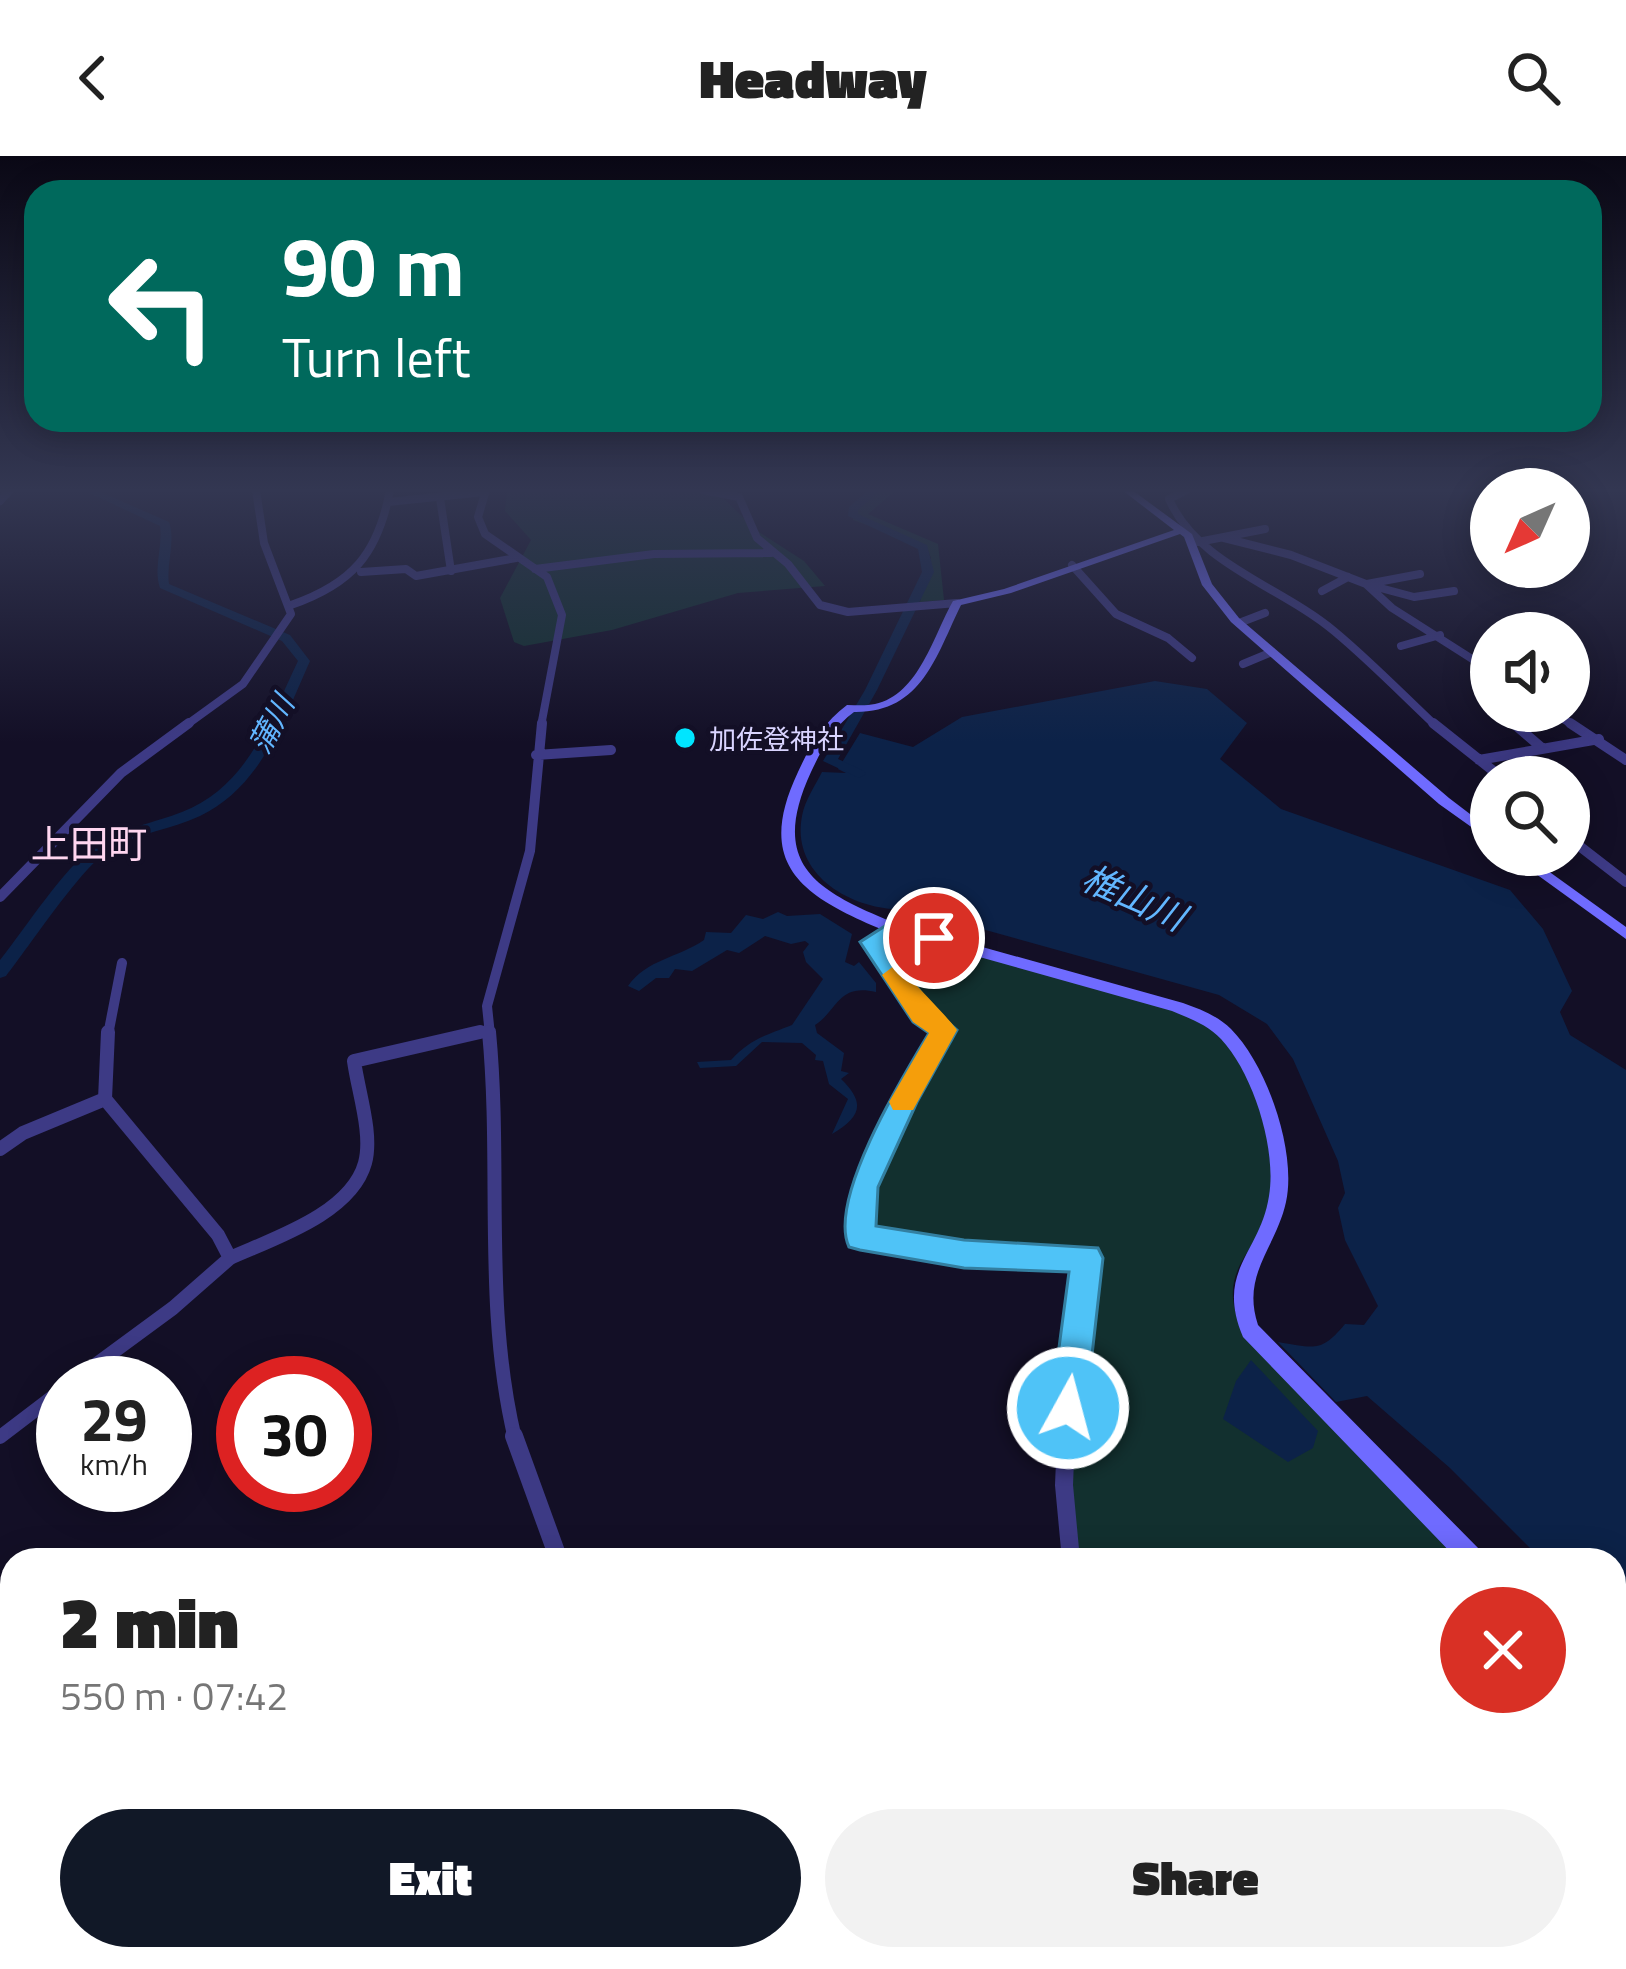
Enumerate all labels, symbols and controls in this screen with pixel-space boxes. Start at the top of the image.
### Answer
text: Headway [699,37,927,119]
icon: back [60,45,126,111]
icon: search [1500,45,1566,111]
text: 90 m [282,201,465,329]
icon: left [84,228,240,384]
text: Turn left [282,316,471,398]
north arrow [1470,468,1590,588]
map controls [1470,468,1590,876]
button: sound [1470,612,1590,732]
water label: 蒲川 [237,684,307,761]
place label: 加佐登神社 [709,718,844,759]
marker: 加佐登神社 [672,725,698,751]
button: search [1470,756,1590,876]
district label: 上田町 [30,814,148,873]
water label: 椎山川 [1073,850,1198,946]
pin [883,887,985,989]
icon: arrive [901,905,967,971]
position arrow [1005,1345,1131,1471]
speed limit sign: 30 [216,1356,372,1512]
text: 29 [80,1373,148,1464]
text: km/h [80,1441,148,1487]
text: 2 min [60,1566,239,1676]
button: close [1440,1587,1566,1713]
text: 550 m · 07:42 [60,1666,288,1725]
button: Exit [60,1809,801,1947]
button: Share [825,1809,1566,1947]

